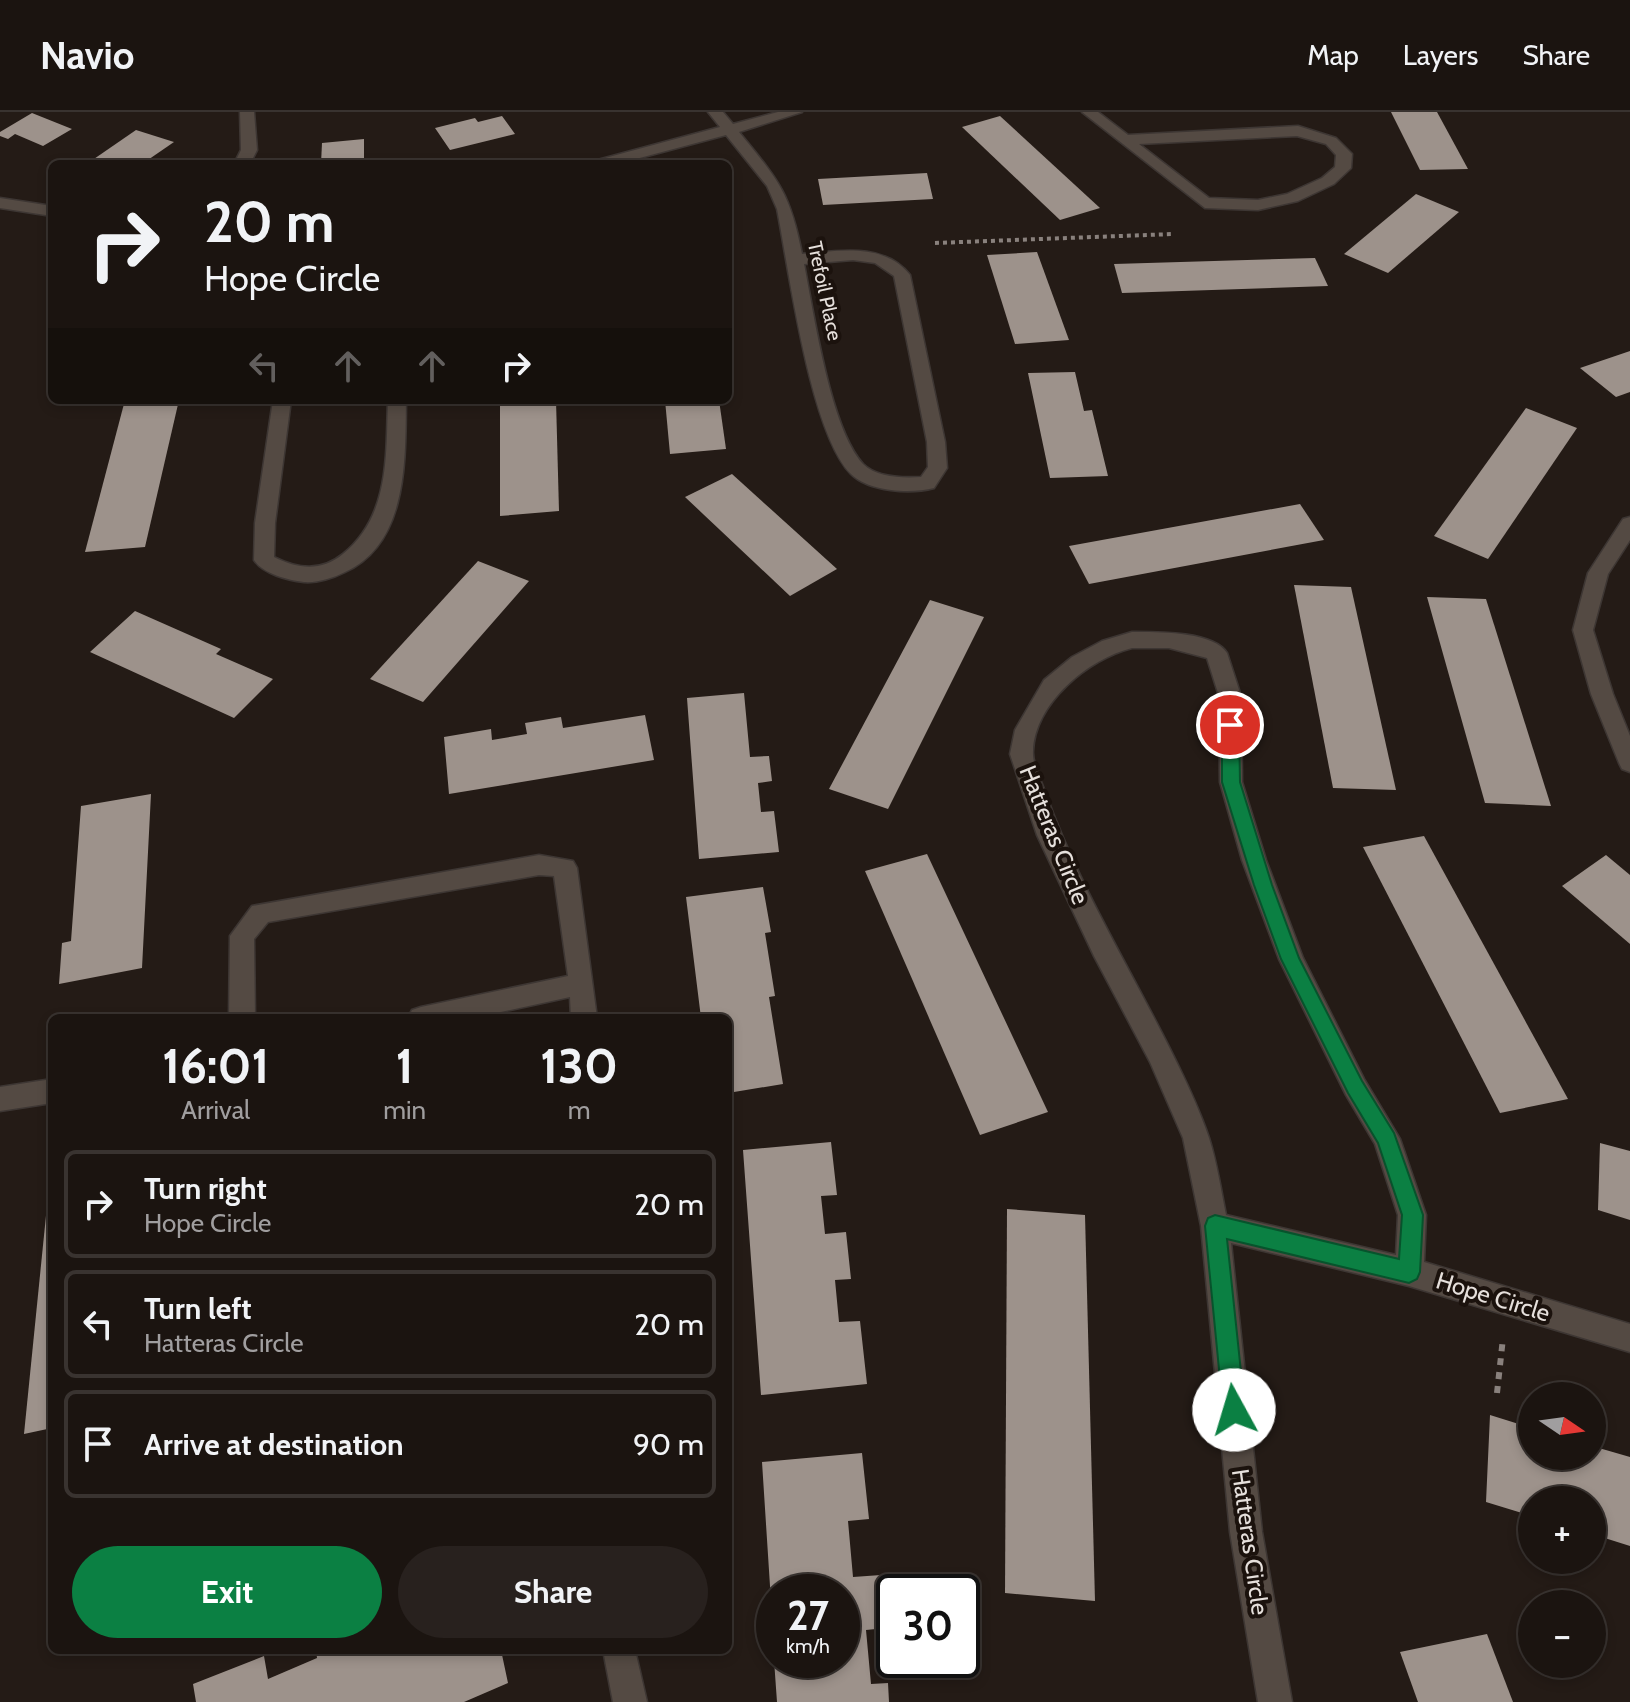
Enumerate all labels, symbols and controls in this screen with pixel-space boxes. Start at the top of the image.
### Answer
text: Navio [40,32,134,79]
text: Map [1307,38,1359,72]
text: Layers [1403,38,1478,72]
text: Share [1522,38,1590,72]
text: 20 m [204,188,334,256]
icon: right [72,192,176,296]
street label: Trefoil Place [803,239,847,343]
text: Hope Circle [204,256,380,300]
icon: left [242,344,286,388]
icon: ahead [326,344,370,388]
icon: ahead [410,344,454,388]
icon: right [494,344,538,388]
pin [1196,691,1264,759]
icon: arrive [1208,703,1252,747]
street label: Hatteras Circle [1013,761,1095,909]
text: 16:01 [162,1037,269,1095]
text: 1 [396,1037,414,1095]
text: 130 [540,1037,618,1095]
text: Arrival [181,1094,250,1126]
text: min [383,1094,426,1126]
text: m [568,1094,590,1126]
text: Turn right [144,1170,267,1207]
icon: right [76,1182,120,1226]
text: 20 m [634,1186,704,1223]
text: Hope Circle [144,1207,271,1239]
street label: Hope Circle [1433,1265,1554,1328]
text: Turn left [144,1290,252,1327]
icon: left [76,1302,120,1346]
text: 20 m [634,1306,704,1343]
text: Hatteras Circle [144,1327,304,1359]
position arrow [1192,1368,1276,1452]
north arrow [1518,1382,1606,1470]
map controls [1518,1382,1606,1678]
icon: arrive [76,1422,120,1466]
text: Arrive at destination [144,1426,404,1463]
text: 90 m [633,1426,704,1463]
street label: Hatteras Circle [1226,1467,1275,1617]
button: + [1518,1486,1606,1574]
button: Exit [72,1546,382,1638]
button: Share [398,1546,708,1638]
speed limit sign: 30 [876,1574,980,1678]
button: − [1518,1590,1606,1678]
text: 27 [787,1591,829,1640]
text: km/h [786,1634,830,1658]

